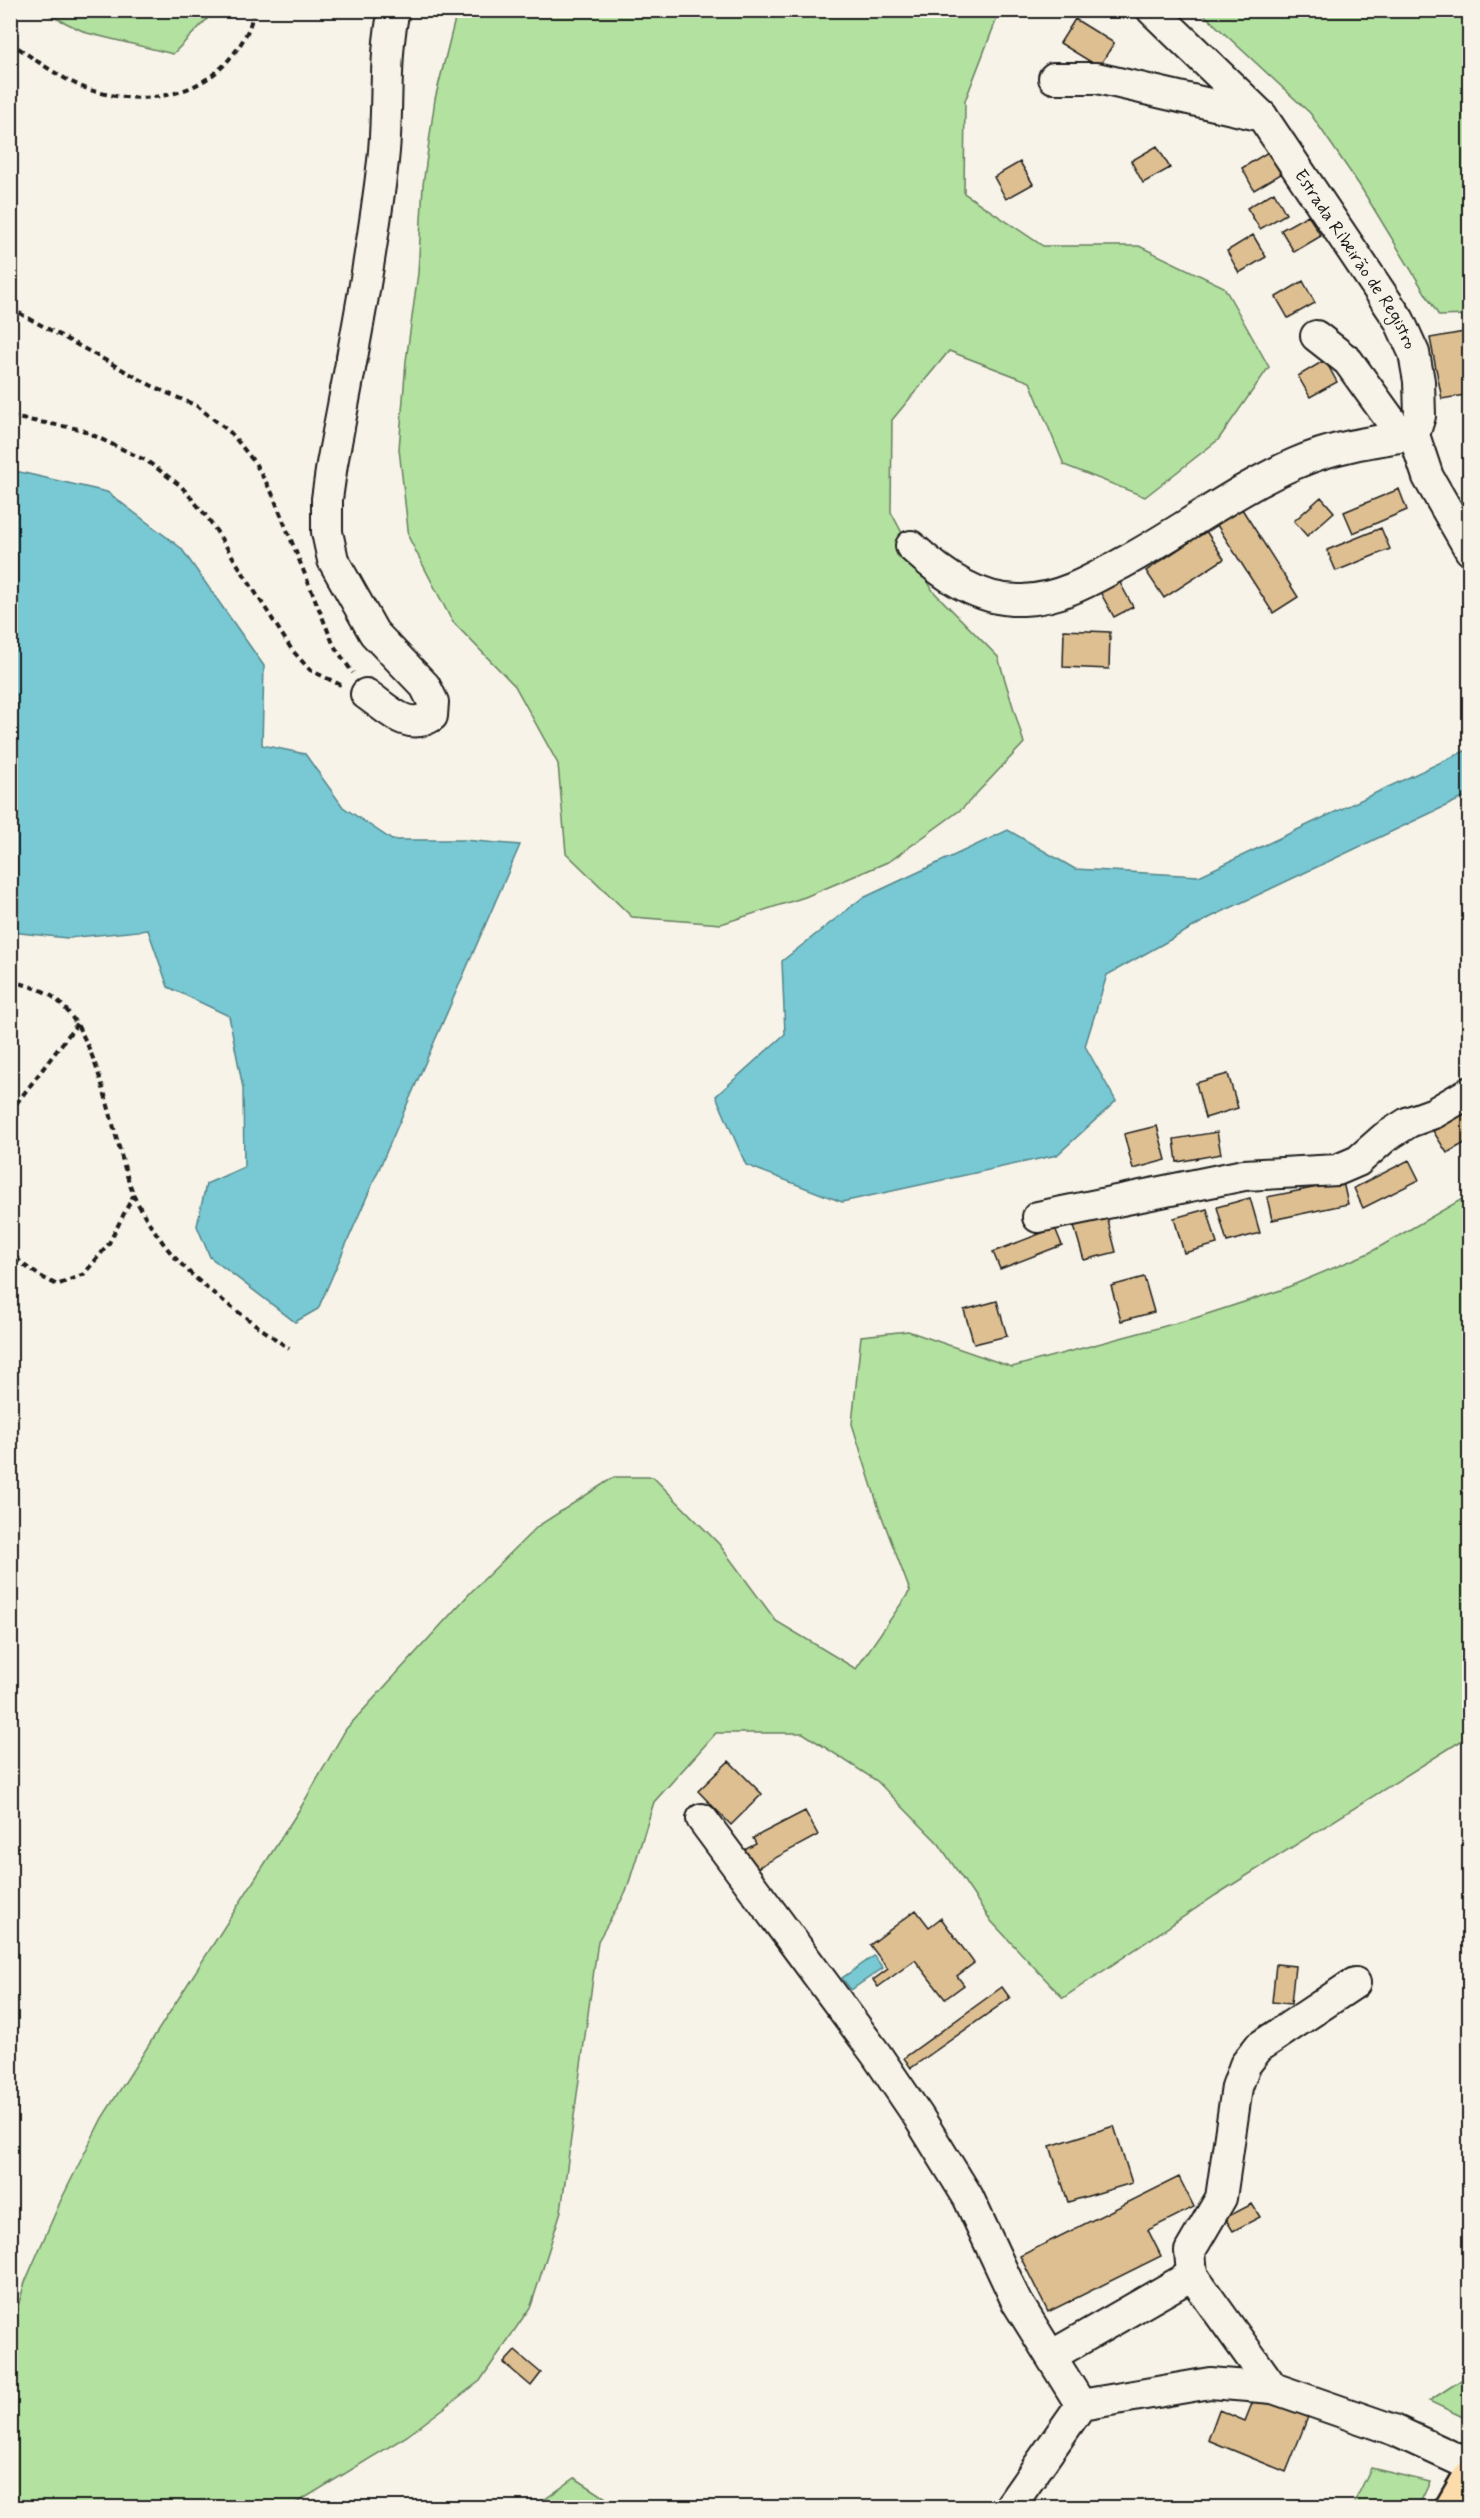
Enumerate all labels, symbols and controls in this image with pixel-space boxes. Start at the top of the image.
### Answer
street label: Estrada Ribeirão de Registro [1288,165,1422,353]

